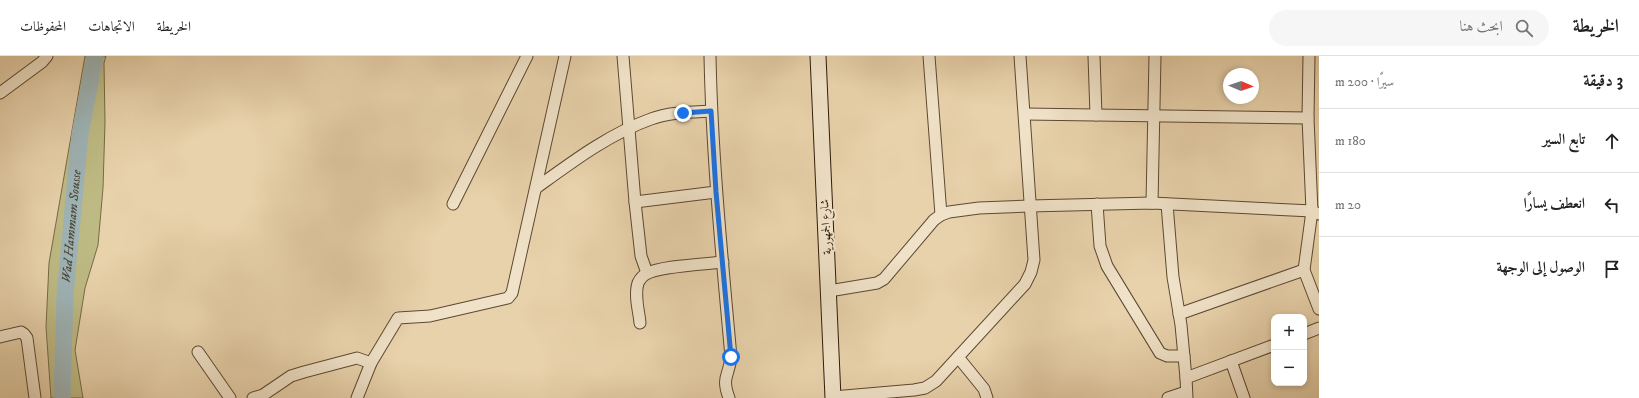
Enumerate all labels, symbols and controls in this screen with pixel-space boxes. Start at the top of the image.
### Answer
search box [1269,10,1549,46]
text: الخريطة [1573,15,1619,38]
text: ابحث هنا [1460,17,1503,36]
icon: search [1513,17,1535,39]
text: المحفوظات [20,18,66,36]
text: الاتجاهات [88,18,135,36]
text: الخريطة [157,18,191,36]
north arrow [1223,68,1259,104]
text: 3 دقيقة [1583,70,1623,92]
text: سيرًا · 200 m [1335,74,1394,90]
route end [674,104,692,122]
text: تابع السير [1543,130,1585,149]
icon: ahead [1601,130,1623,152]
text: 180 m [1335,133,1366,149]
water label: Wad Hammam Sousse [58,169,85,283]
text: انعطف يسارًا [1524,194,1585,213]
icon: left [1601,194,1623,216]
text: 20 m [1335,197,1361,213]
street label: شارع الجمهورية [817,198,838,255]
text: الوصول إلى الوجهة [1496,258,1585,277]
icon: arrive [1601,258,1623,280]
map controls [1271,314,1307,386]
button: + [1271,314,1307,350]
route start [722,348,740,366]
button: − [1271,350,1307,386]

